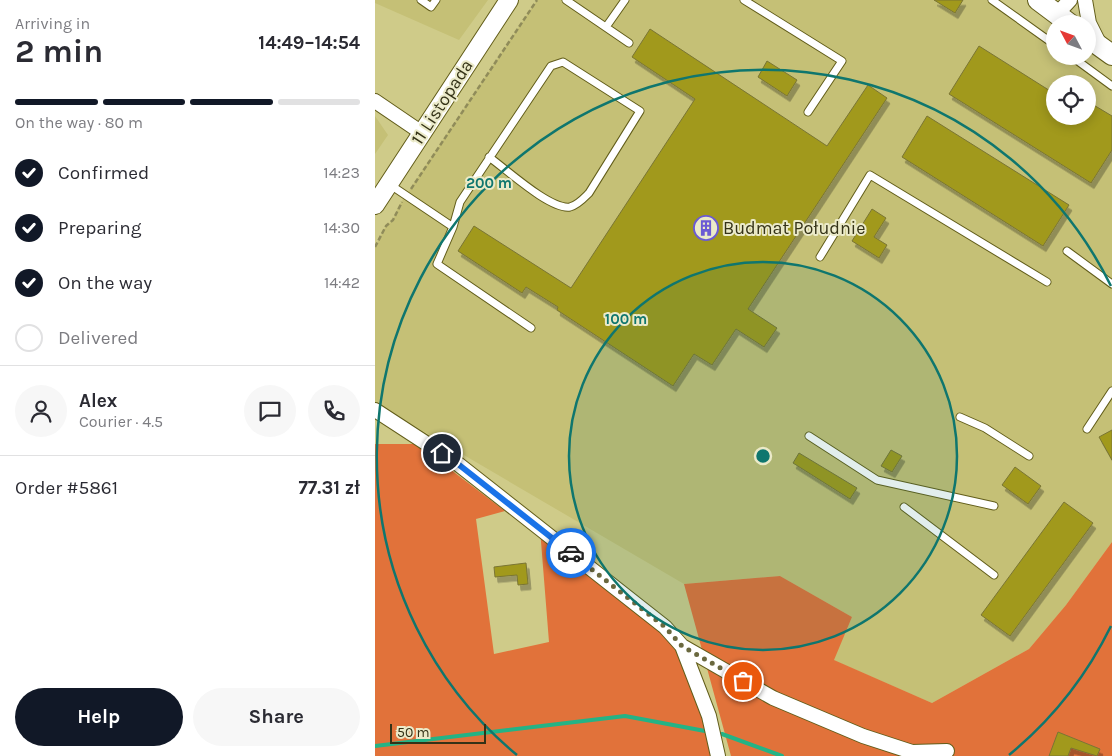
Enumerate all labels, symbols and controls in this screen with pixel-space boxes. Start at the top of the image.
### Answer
text: Arriving in [15,14,90,33]
north arrow [1046,15,1096,65]
map controls [1046,15,1096,125]
text: 14:49–14:54 [258,32,360,54]
text: 2 min [15,33,103,70]
street label: 11 Listopada [406,55,478,149]
button: locate [1046,75,1096,125]
text: On the way · 80 m [15,113,143,132]
icon: check [15,159,43,187]
text: Confirmed [58,162,149,184]
text: 14:23 [323,163,360,182]
text: 200 m [466,174,512,192]
icon: check [15,214,43,242]
building icon: Budmat Południe [693,215,719,241]
text: Preparing [58,217,141,239]
place label: Budmat Południe [723,217,865,239]
text: 14:30 [323,218,360,237]
icon: check [15,269,43,297]
text: On the way [58,272,152,294]
text: 14:42 [324,273,360,292]
text: 100 m [605,310,647,328]
text: Delivered [58,327,138,349]
button: person [15,385,67,437]
button: chat [244,385,296,437]
button: phone [308,385,360,437]
text: Alex [79,390,117,412]
text: Courier · 4.5 [79,412,163,431]
pin [421,432,463,474]
icon: home [428,439,456,467]
centre of rings [754,447,772,465]
text: Order #5861 [15,477,118,499]
text: 77.31 zł [298,477,360,499]
courier [546,528,596,578]
icon: car [557,539,585,567]
pin [722,660,764,702]
icon: bag [729,667,757,695]
button: Help [15,688,183,746]
button: Share [193,688,360,746]
scale bar [390,721,486,744]
text: 50 m [397,724,430,741]

